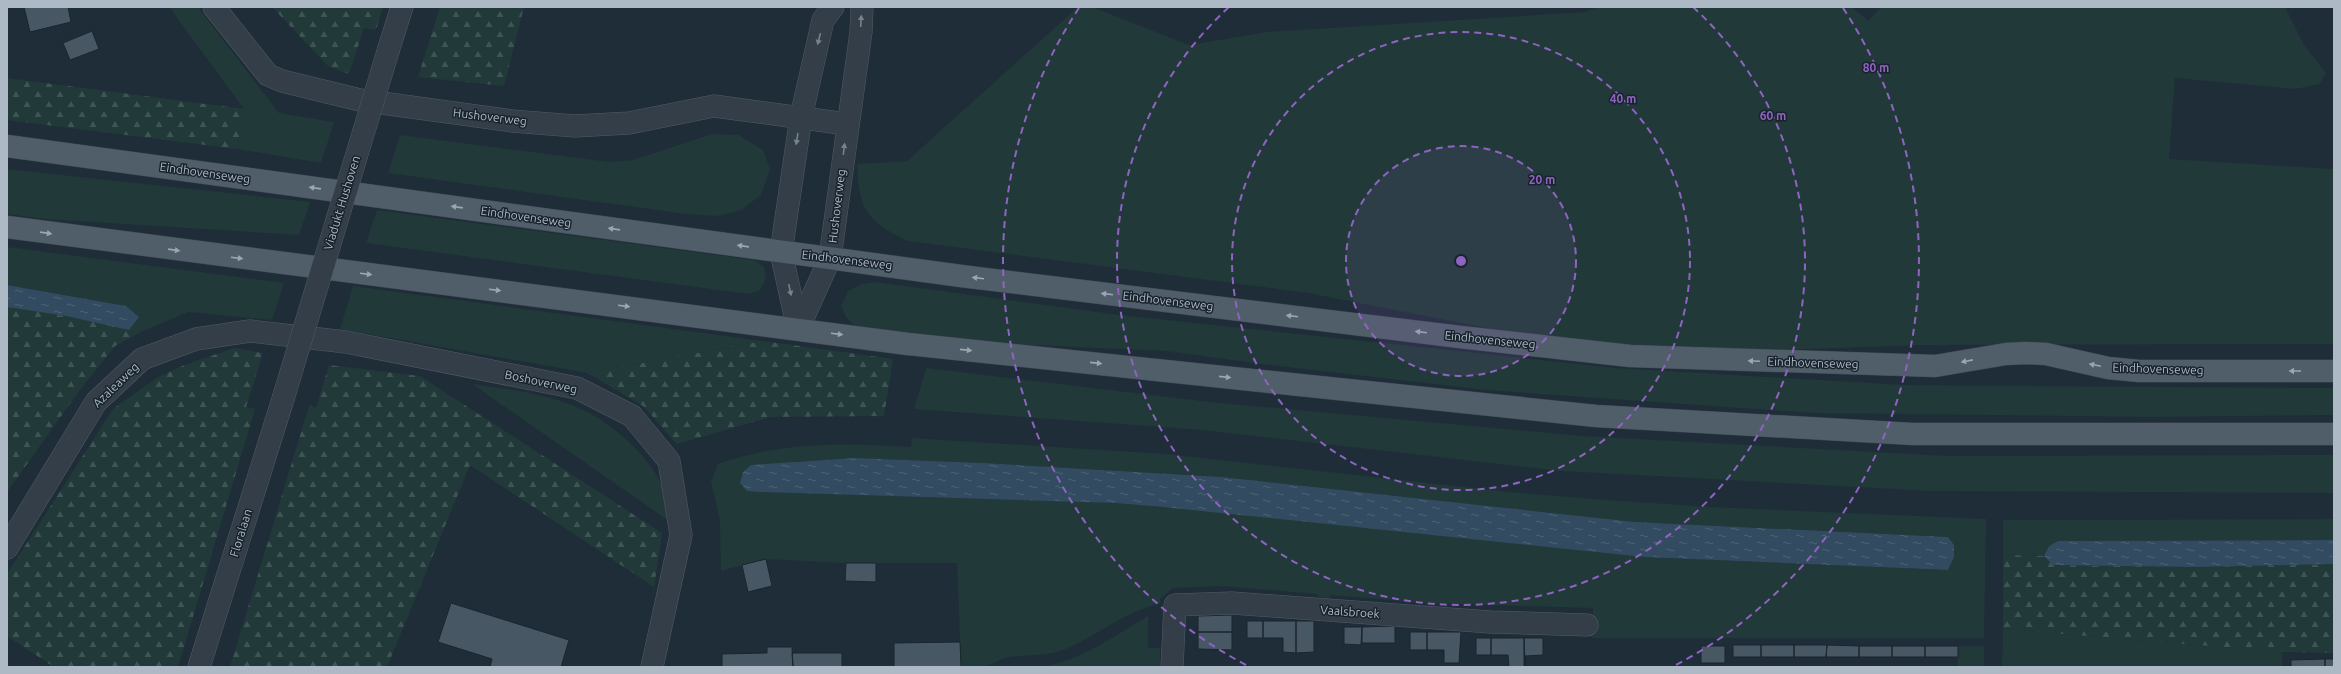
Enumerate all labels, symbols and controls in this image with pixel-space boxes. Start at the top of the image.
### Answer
one-way arrow [858,15,865,27]
one-way arrow [816,33,822,45]
text: 80 m [1863,61,1889,74]
text: 40 m [1610,92,1636,105]
street label: Hushoverweg [452,106,528,127]
text: 60 m [1760,109,1786,122]
one-way arrow [794,133,800,145]
one-way arrow [840,143,847,156]
street label: Viadukt Hushoven [321,154,362,252]
street label: Eindhovenseweg [159,160,251,185]
street label: Hushoverweg [826,168,847,244]
text: 20 m [1529,173,1555,186]
one-way arrow [309,185,321,191]
one-way arrow [451,204,463,211]
street label: Eindhovenseweg [480,204,572,229]
one-way arrow [608,226,620,232]
one-way arrow [40,229,52,236]
one-way arrow [737,243,749,249]
one-way arrow [168,247,181,253]
street label: Eindhovenseweg [801,247,893,272]
centre of rings [1454,254,1468,268]
one-way arrow [231,255,243,261]
one-way arrow [360,271,372,277]
one-way arrow [972,275,984,281]
one-way arrow [787,283,793,296]
one-way arrow [489,287,501,293]
street label: Eindhovenseweg [1122,288,1214,313]
one-way arrow [1101,291,1113,297]
one-way arrow [618,303,630,309]
one-way arrow [1286,313,1298,320]
street label: Eindhovenseweg [1444,328,1536,351]
one-way arrow [1415,329,1427,335]
one-way arrow [831,331,843,338]
one-way arrow [960,346,972,353]
street label: Eindhovenseweg [1767,354,1859,371]
one-way arrow [1747,358,1760,364]
one-way arrow [1961,359,1974,365]
street label: Azaleaweg [90,360,141,410]
one-way arrow [1090,360,1102,366]
street label: Eindhovenseweg [2112,360,2204,377]
one-way arrow [2089,362,2102,368]
street label: Boshoverweg [504,367,579,396]
one-way arrow [2288,368,2301,374]
one-way arrow [1219,373,1231,380]
street label: Floralaan [227,507,254,558]
street label: Vaalsbroek [1320,603,1380,620]

